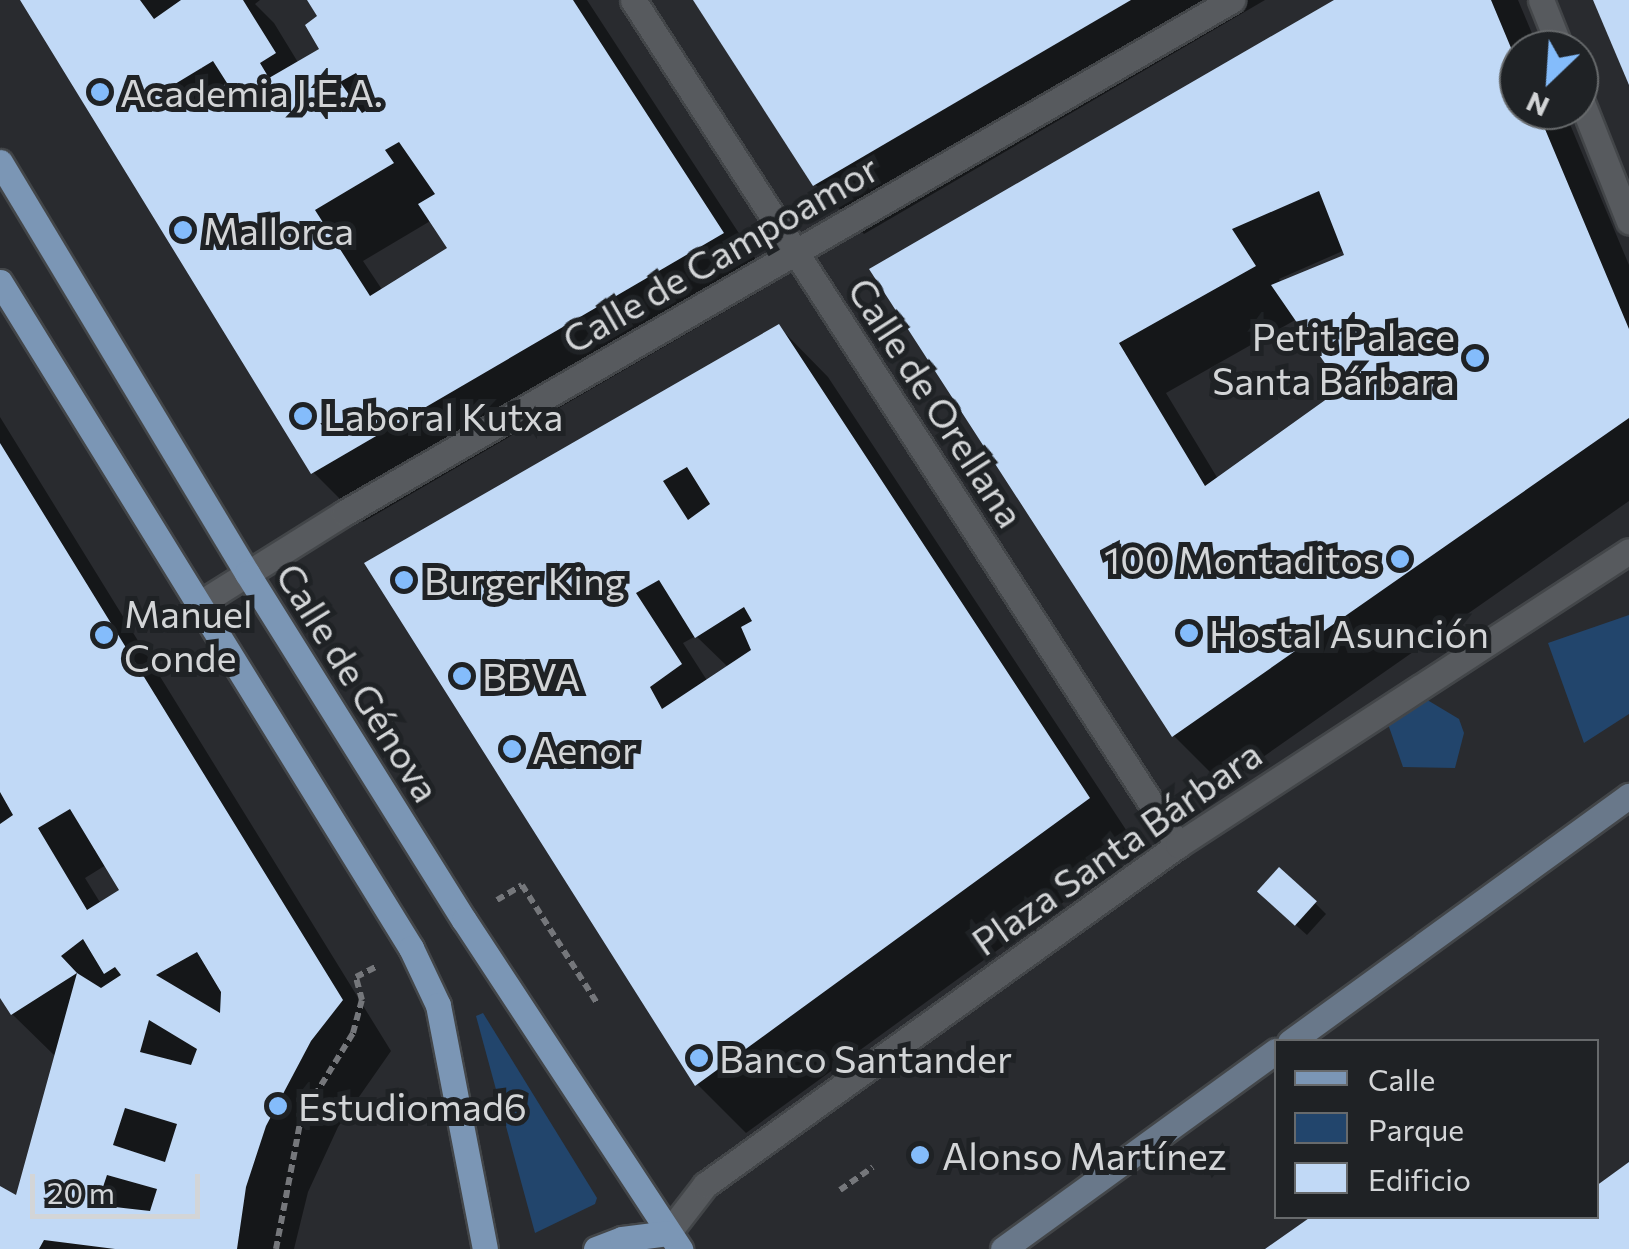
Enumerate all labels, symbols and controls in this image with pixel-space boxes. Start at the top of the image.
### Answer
north arrow [1499,30,1599,130]
place label: Academia J.E.A. [120,69,383,115]
marker: Academia J.E.A. [89,81,111,103]
text: N [1520,86,1554,125]
street label: Calle de Campoamor [554,144,886,362]
place label: Mallorca [203,207,354,253]
marker: Mallorca [172,219,194,241]
street label: Calle de Orellana [839,269,1035,535]
place label: Petit Palace Santa Bárbara [1212,313,1455,402]
marker: Petit Palace Santa Bárbara [1464,347,1486,369]
place label: Laboral Kutxa [323,393,563,439]
marker: Laboral Kutxa [292,405,314,427]
place label: 100 Montaditos [1104,536,1380,582]
marker: 100 Montaditos [1389,548,1411,570]
street label: Calle de Génova [267,554,451,810]
place label: Burger King [424,557,625,603]
marker: Burger King [393,569,415,591]
place label: Manuel Conde [124,590,253,679]
place label: Hostal Asunción [1209,610,1489,656]
marker: Hostal Asunción [1178,622,1200,644]
marker: Manuel Conde [93,624,115,646]
place label: BBVA [482,653,580,699]
marker: BBVA [451,665,473,687]
place label: Aenor [532,726,637,772]
street label: Plaza Santa Bárbara [963,730,1269,964]
marker: Aenor [501,738,523,760]
place label: Banco Santander [719,1035,1012,1081]
legend [1274,1039,1599,1219]
marker: Banco Santander [688,1047,710,1069]
text: Calle [1368,1060,1435,1097]
place label: Estudiomad6 [298,1083,527,1129]
marker: Estudiomad6 [267,1095,289,1117]
text: Parque [1368,1110,1464,1147]
place label: Alonso Martínez [942,1132,1227,1178]
marker: Alonso Martínez [907,1142,933,1168]
scale bar [35,1154,205,1216]
text: Edificio [1368,1160,1471,1197]
text: 20 m [47,1173,115,1210]

